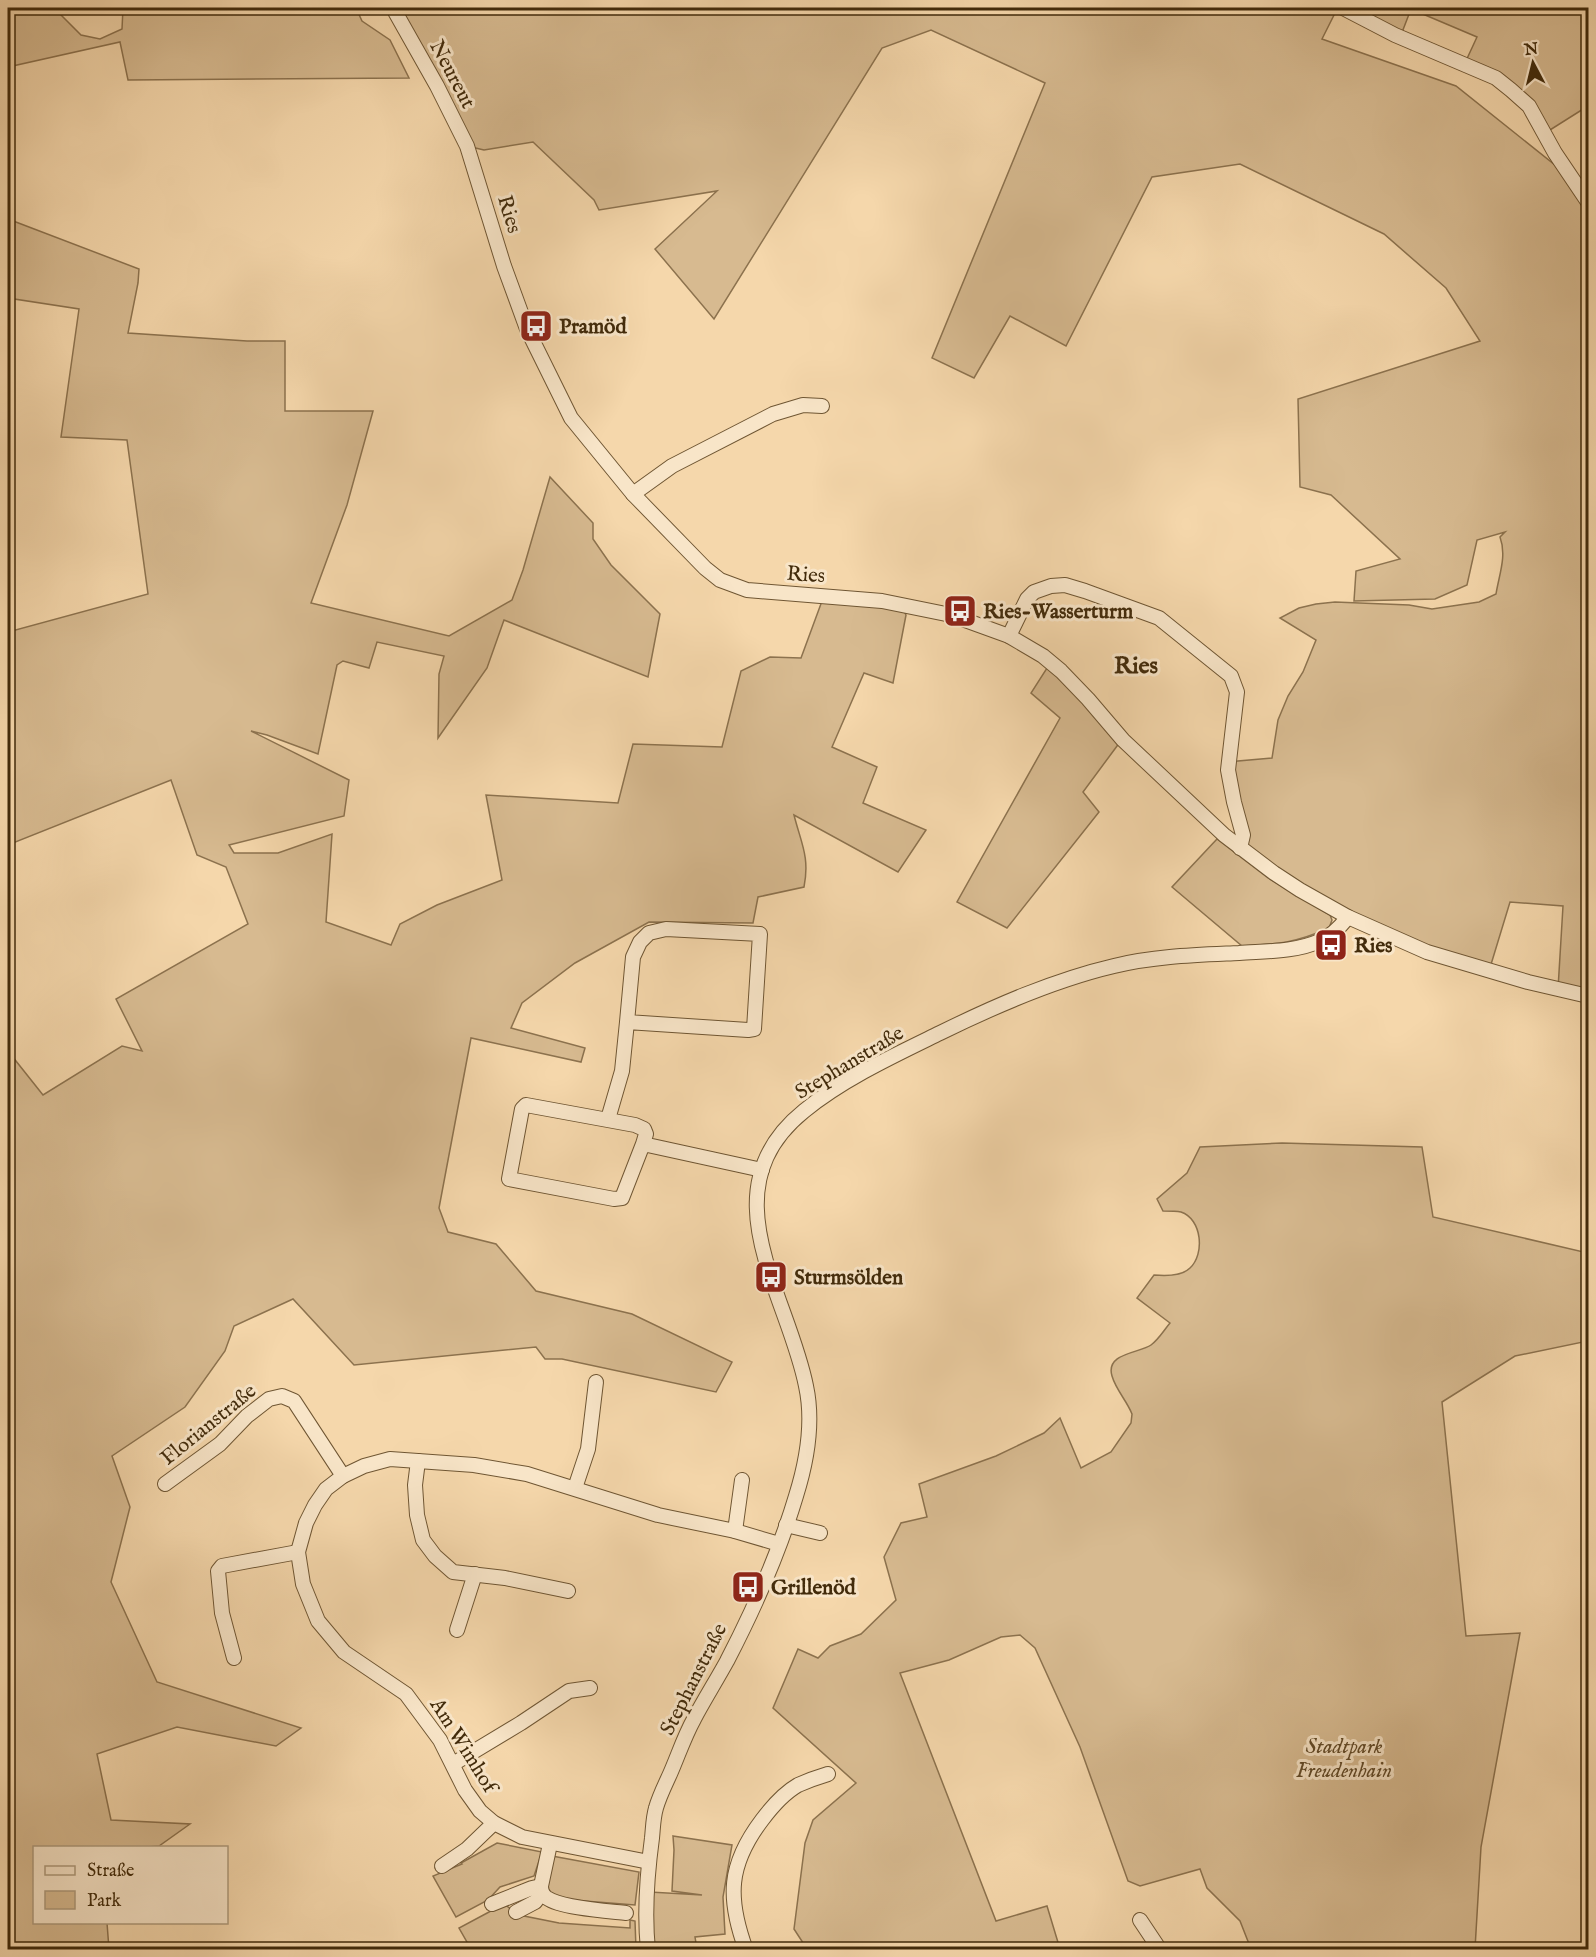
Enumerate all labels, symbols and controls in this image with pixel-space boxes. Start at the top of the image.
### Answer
north arrow [1503,33,1563,93]
street label: Neureut [422,36,481,114]
text: N [1522,39,1540,61]
street label: Ries [490,192,527,237]
bus stop icon: Pramöd [518,308,554,344]
place label: Pramöd [559,314,627,341]
street label: Ries [786,561,826,590]
bus stop icon: Ries-Wasserturm [942,593,978,629]
place label: Ries-Wasserturm [983,599,1134,626]
district label: Ries [1114,651,1159,682]
bus stop icon: Ries [1313,927,1349,963]
place label: Ries [1354,933,1392,960]
street label: Stephanstraße [790,1020,909,1106]
bus stop icon: Sturmsölden [753,1259,789,1295]
place label: Sturmsölden [794,1265,903,1292]
street label: Florianstraße [156,1378,263,1472]
bus stop icon: Grillenöd [730,1569,766,1605]
place label: Grillenöd [771,1575,857,1602]
street label: Stephanstraße [655,1619,734,1740]
street label: Am Wimhof [422,1692,504,1801]
park label: Stadtpark Freudenhain [1296,1734,1392,1785]
legend [33,1846,228,1924]
text: Straße [87,1860,134,1883]
text: Park [87,1890,122,1913]

